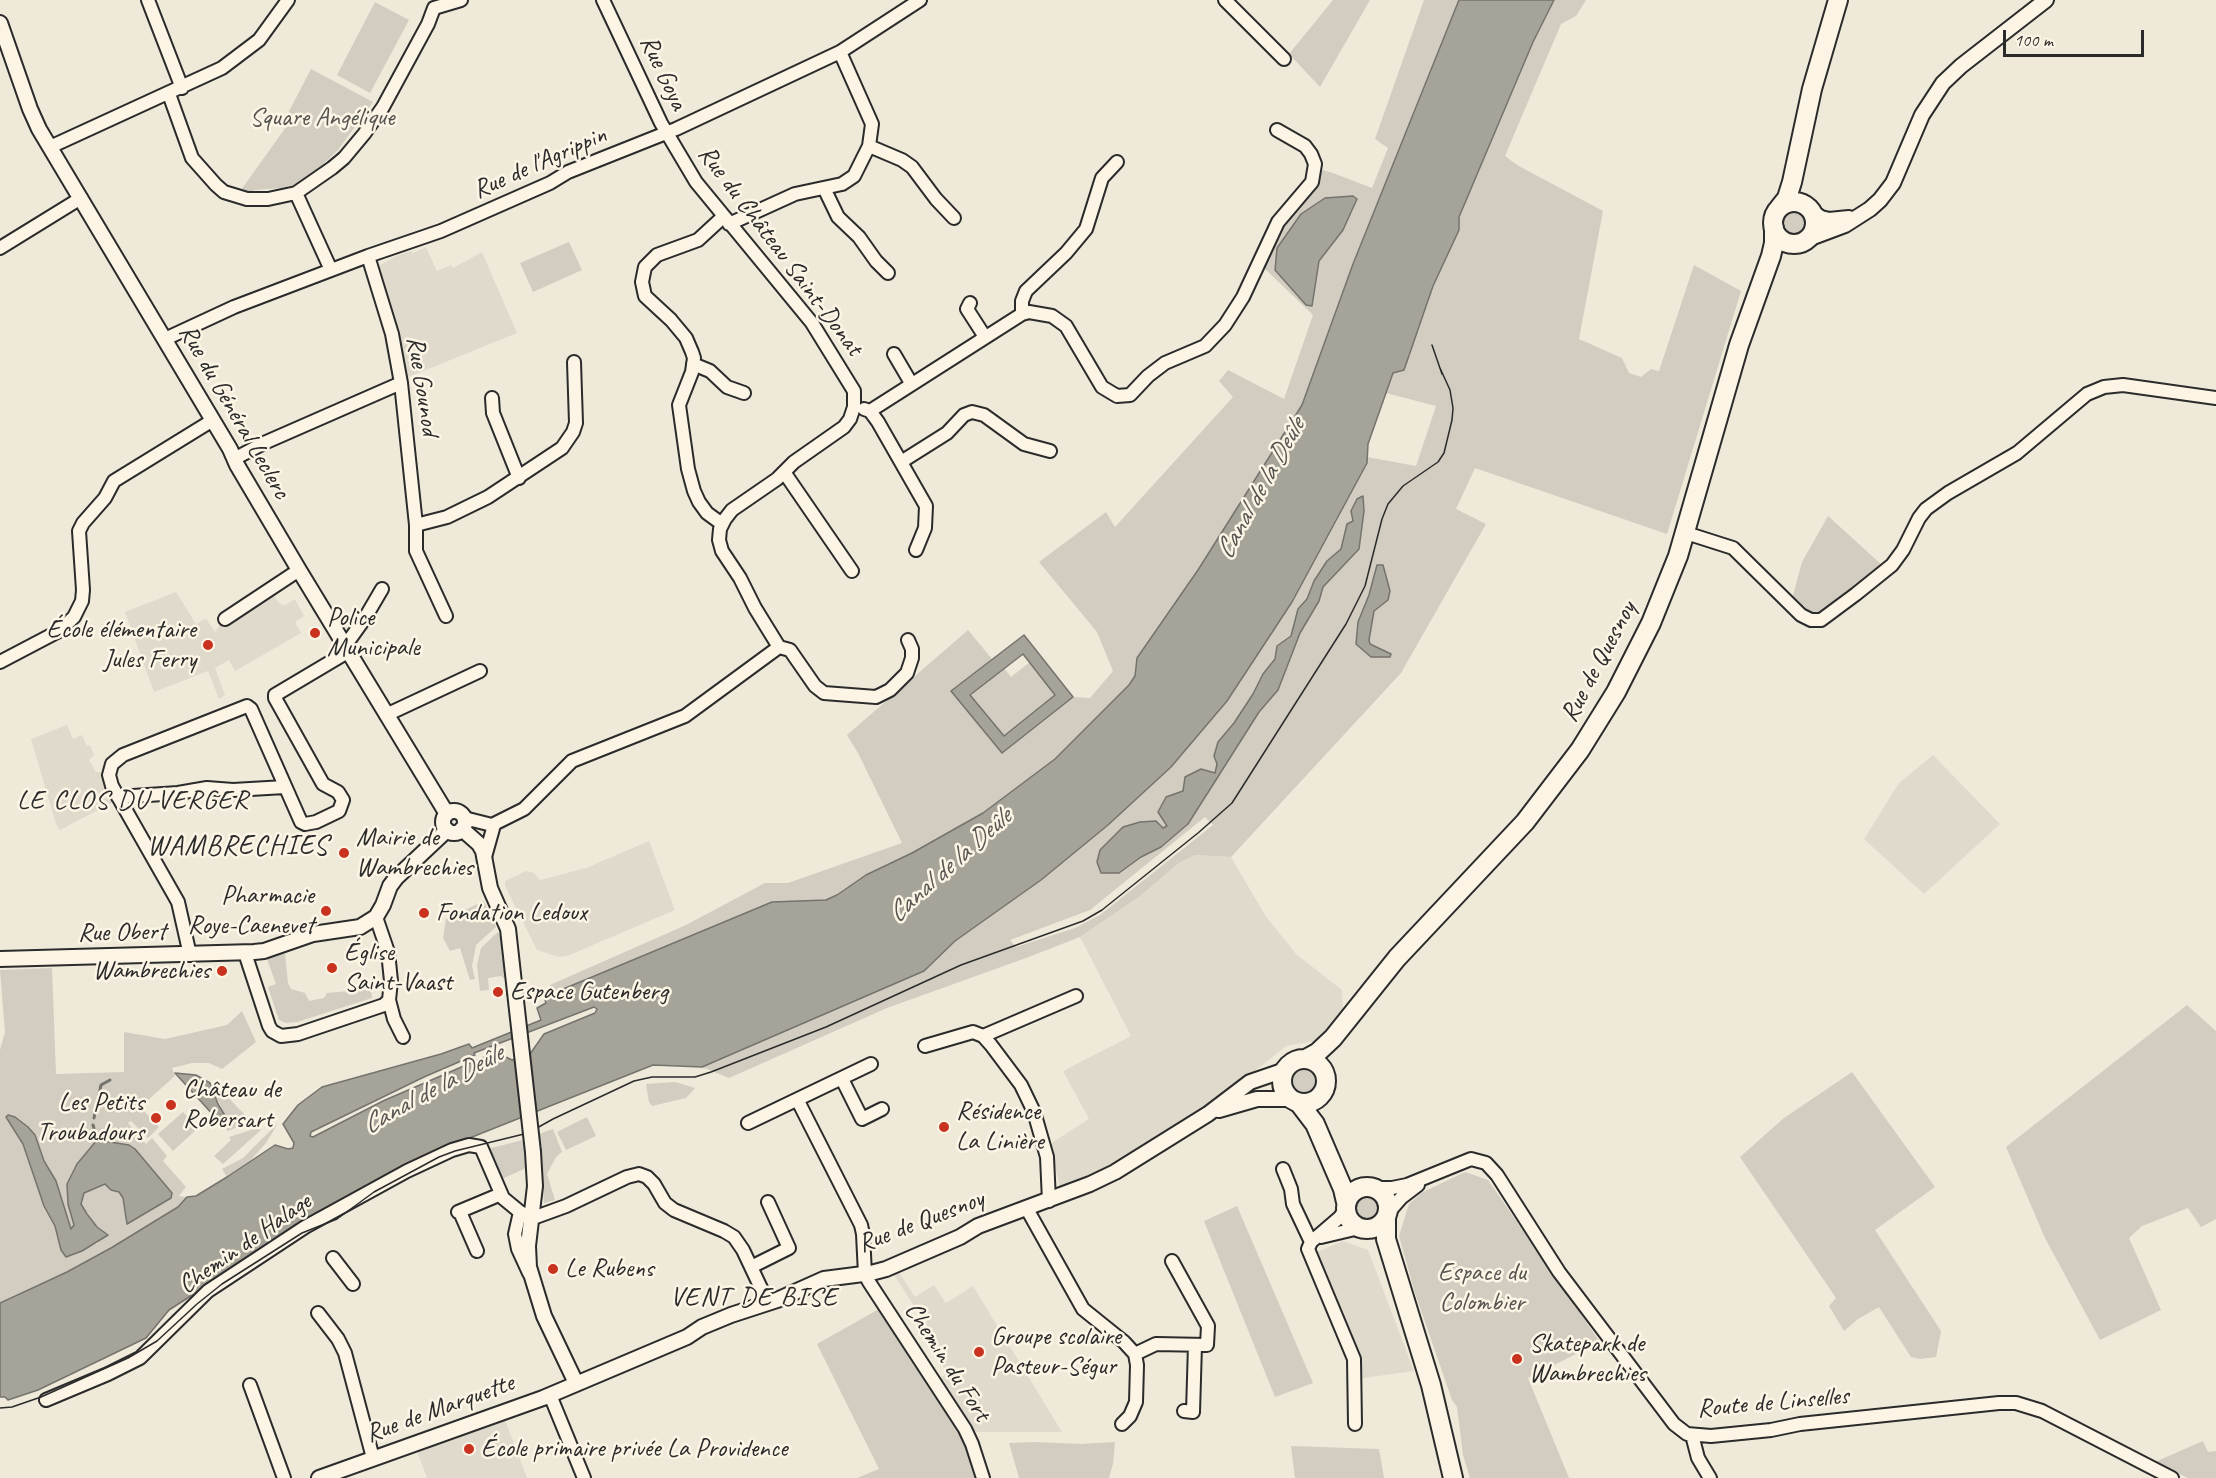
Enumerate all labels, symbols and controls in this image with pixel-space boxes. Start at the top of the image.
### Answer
scale bar [2006,18,2147,56]
text: 100 m [2014,29,2053,51]
street label: Rue Goya [632,31,694,115]
park label: Square Angélique [249,102,395,134]
street label: Rue de l'Agrippin [468,120,612,206]
street label: Rue du Château Saint-Donat [691,140,869,362]
street label: Rue du Général Leclerc [171,319,297,505]
street label: Rue Gounod [399,334,445,438]
water label: Canal de la Deûle [1209,413,1313,565]
street label: Rue de Quesnoy [1554,596,1644,728]
place label: Police Municipale [327,602,420,664]
place label: École élémentaire Jules Ferry [47,614,196,676]
marker: Police Municipale [308,626,322,640]
marker: École élémentaire Jules Ferry [201,638,215,652]
district label: LE CLOS DU VERGER [17,785,249,817]
water label: Canal de la Deûle [881,802,1019,930]
place label: Mairie de Wambrechies [356,822,473,884]
district label: WAMBRECHIES [147,830,329,864]
marker: Mairie de Wambrechies [337,846,351,860]
place label: Pharmacie Roye-Caenevet [188,880,314,942]
place label: Fondation Ledoux [436,897,587,929]
marker: Pharmacie Roye-Caenevet [319,904,333,918]
marker: Fondation Ledoux [417,906,431,920]
street label: Rue Obert [78,917,166,949]
place label: Église Saint-Vaast [344,937,452,999]
place label: Wambrechies [93,955,210,987]
marker: Église Saint-Vaast [325,961,339,975]
marker: Wambrechies [215,964,229,978]
place label: Espace Gutenberg [510,976,668,1008]
marker: Espace Gutenberg [491,985,505,999]
water label: Canal de la Deûle [357,1038,509,1142]
place label: Château de Robersart [183,1074,281,1136]
place label: Les Petits Troubadours [37,1087,144,1148]
place label: Résidence La Linière [956,1096,1044,1158]
marker: Château de Robersart [164,1098,178,1112]
marker: Les Petits Troubadours [149,1111,163,1125]
marker: Résidence La Linière [937,1120,951,1134]
street label: Rue de Quesnoy [854,1184,988,1260]
street label: Chemin de Halage [173,1187,317,1301]
place label: Le Rubens [565,1253,654,1285]
park label: Espace du Colombier [1438,1257,1526,1318]
marker: Le Rubens [546,1262,560,1276]
district label: VENT DE BISE [671,1282,837,1314]
street label: Chemin du Fort [897,1297,997,1427]
place label: Groupe scolaire Pasteur-Ségur [991,1321,1121,1382]
place label: Skatepark de Wambrechies [1529,1328,1646,1390]
marker: Groupe scolaire Pasteur-Ségur [972,1345,986,1359]
marker: Skatepark de Wambrechies [1510,1352,1524,1366]
street label: Rue de Marquette [362,1368,518,1450]
street label: Route de Linselles [1696,1381,1850,1425]
place label: École primaire privée La Providence [481,1433,787,1465]
marker: École primaire privée La Providence [462,1442,476,1456]

